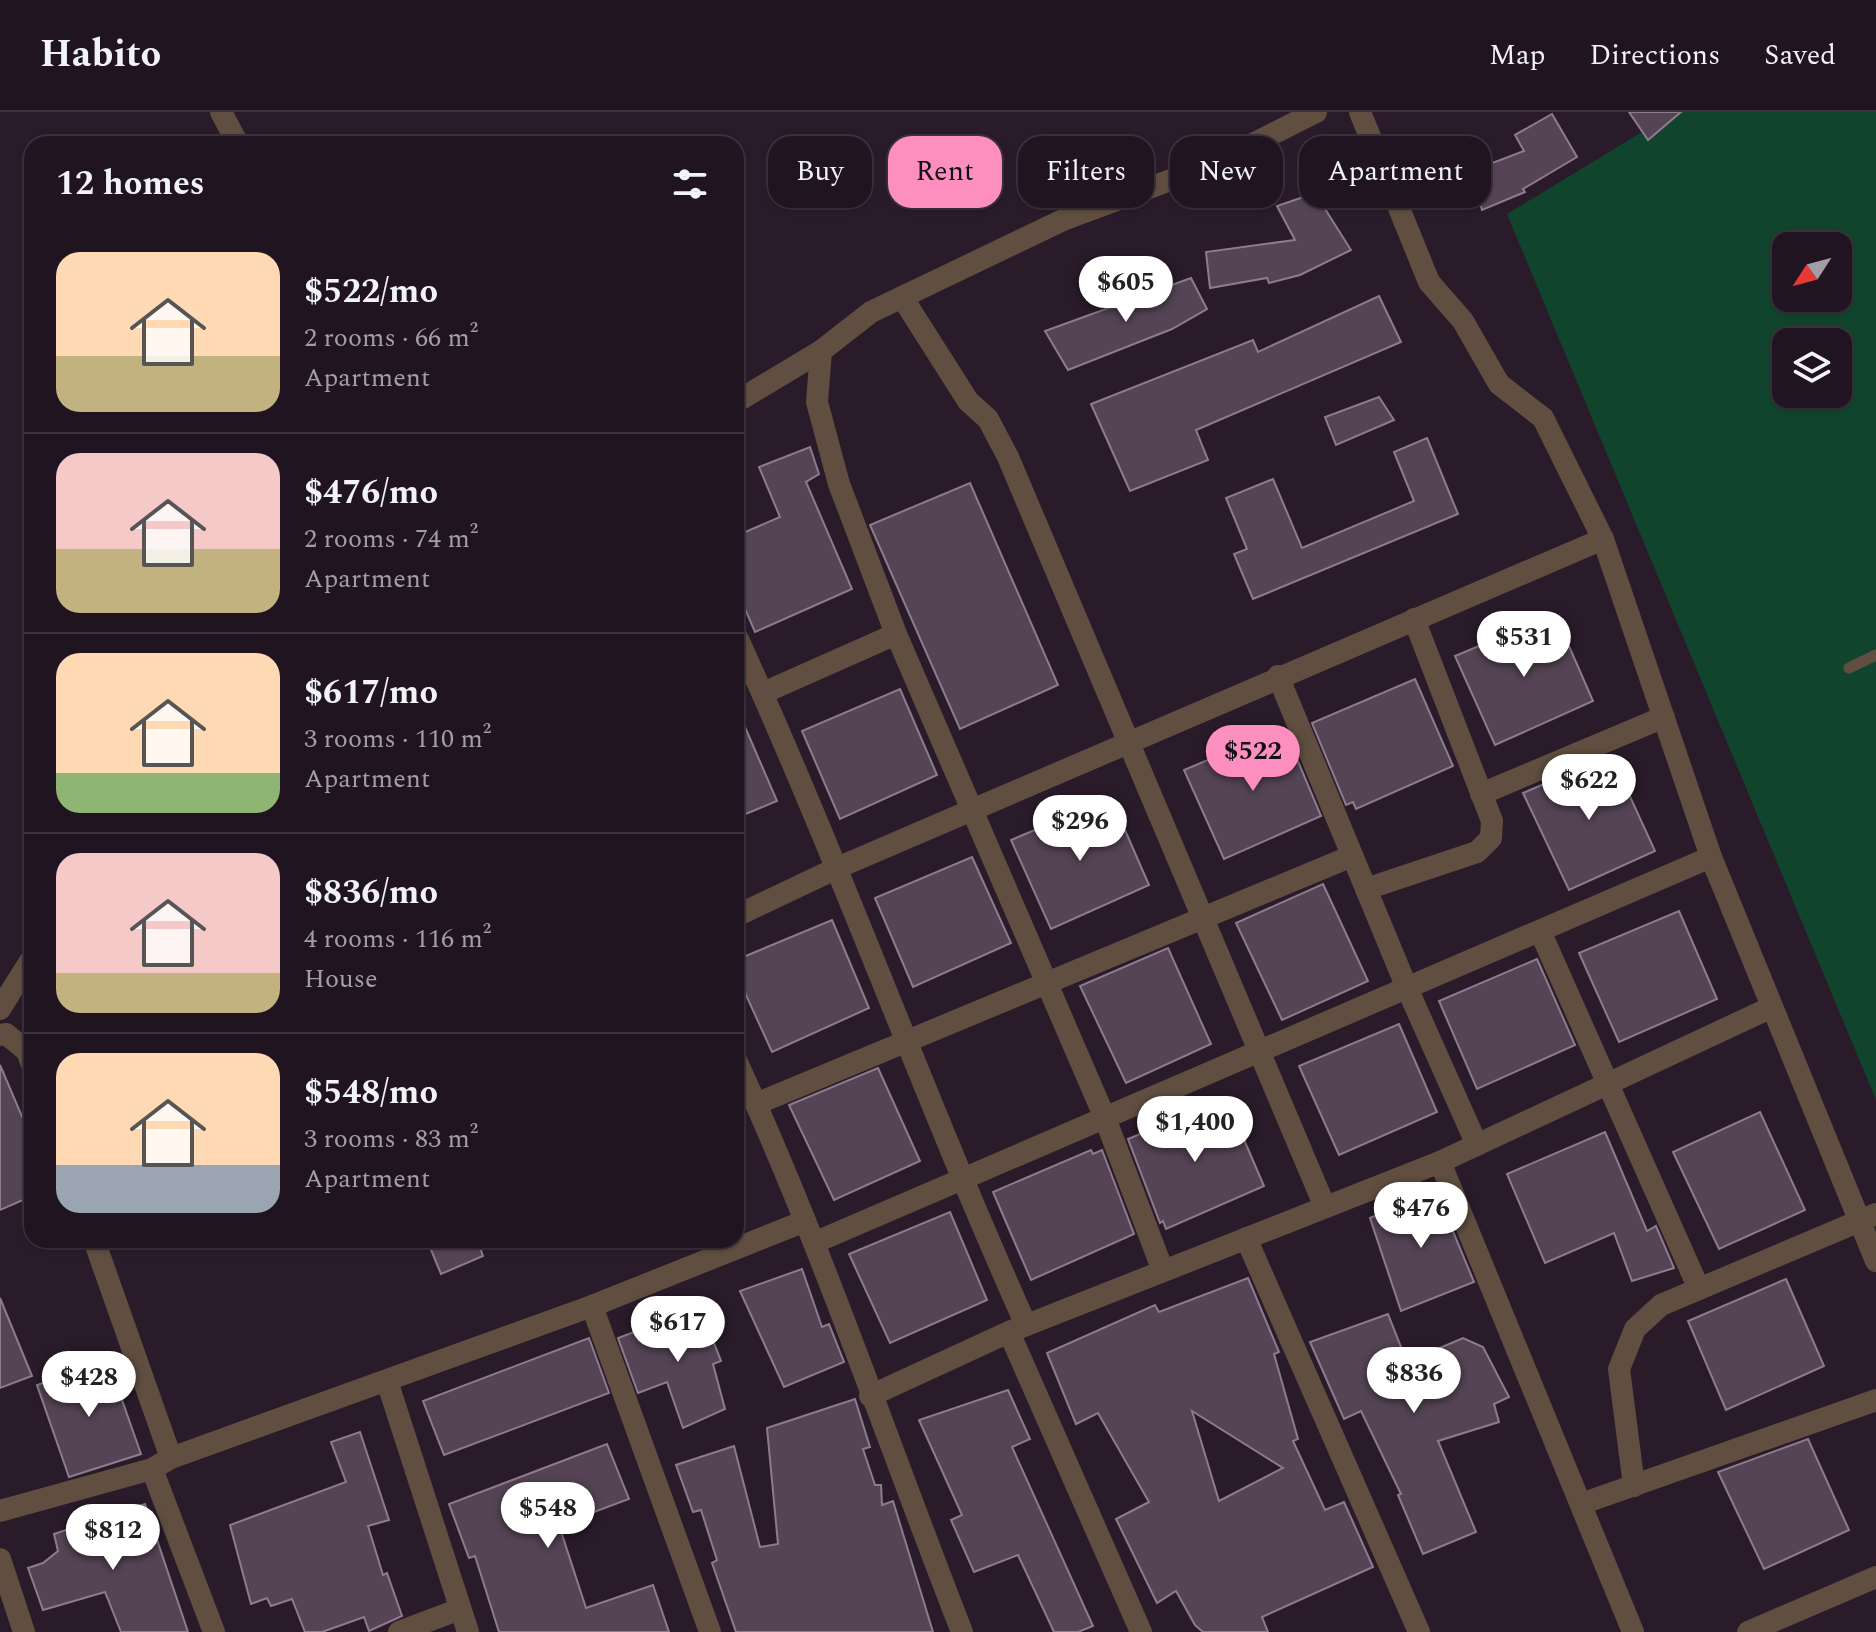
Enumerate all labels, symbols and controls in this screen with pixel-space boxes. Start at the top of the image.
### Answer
text: Habito [40,26,161,84]
text: Map [1489,34,1546,77]
text: Directions [1590,34,1720,77]
text: Saved [1764,34,1836,77]
chip: Buy [768,136,872,208]
chip: Rent [888,136,1002,208]
chip: Filters [1018,136,1154,208]
chip: New [1170,136,1283,208]
chip: Apartment [1299,136,1491,208]
text: 12 homes [56,158,205,210]
icon: filters [668,162,712,206]
north arrow [1772,232,1852,312]
map controls [1772,232,1852,408]
pin: $605 [1079,256,1173,324]
text: $605 [1097,262,1155,302]
text: $522/mo [304,266,438,318]
icon: home [120,284,216,380]
text: 2 rooms · 66 m² [304,318,478,358]
button: layers [1772,328,1852,408]
text: Apartment [304,358,430,398]
text: $476/mo [304,467,438,519]
icon: home [120,485,216,581]
text: 2 rooms · 74 m² [304,519,478,559]
text: Apartment [304,559,430,599]
pin: $531 [1477,611,1571,679]
text: $531 [1495,617,1553,657]
text: $617/mo [304,667,438,719]
icon: home [120,685,216,781]
text: 3 rooms · 110 m² [304,719,491,759]
pin: $522 [1206,725,1300,793]
text: $522 [1224,731,1282,771]
pin: $622 [1542,754,1636,822]
text: Apartment [304,759,430,799]
text: $622 [1560,760,1618,800]
pin: $296 [1033,795,1127,863]
text: $296 [1051,801,1109,841]
text: $836/mo [304,867,438,919]
icon: home [120,885,216,981]
text: 4 rooms · 116 m² [304,919,491,959]
text: House [304,959,378,999]
text: $548/mo [304,1067,438,1119]
icon: home [120,1085,216,1181]
pin: $1,400 [1130,1096,1260,1164]
text: $1,400 [1155,1102,1235,1142]
text: 3 rooms · 83 m² [304,1119,478,1159]
text: Apartment [304,1159,430,1199]
pin: $476 [1374,1182,1468,1250]
text: $476 [1392,1188,1450,1228]
pin: $617 [631,1296,725,1364]
text: $617 [649,1302,707,1342]
pin: $836 [1367,1347,1461,1415]
pin: $428 [42,1351,136,1419]
text: $836 [1385,1353,1443,1393]
text: $428 [60,1357,118,1397]
pin: $548 [501,1482,595,1550]
text: $548 [519,1488,577,1528]
pin: $812 [66,1504,160,1572]
text: $812 [84,1510,142,1550]

